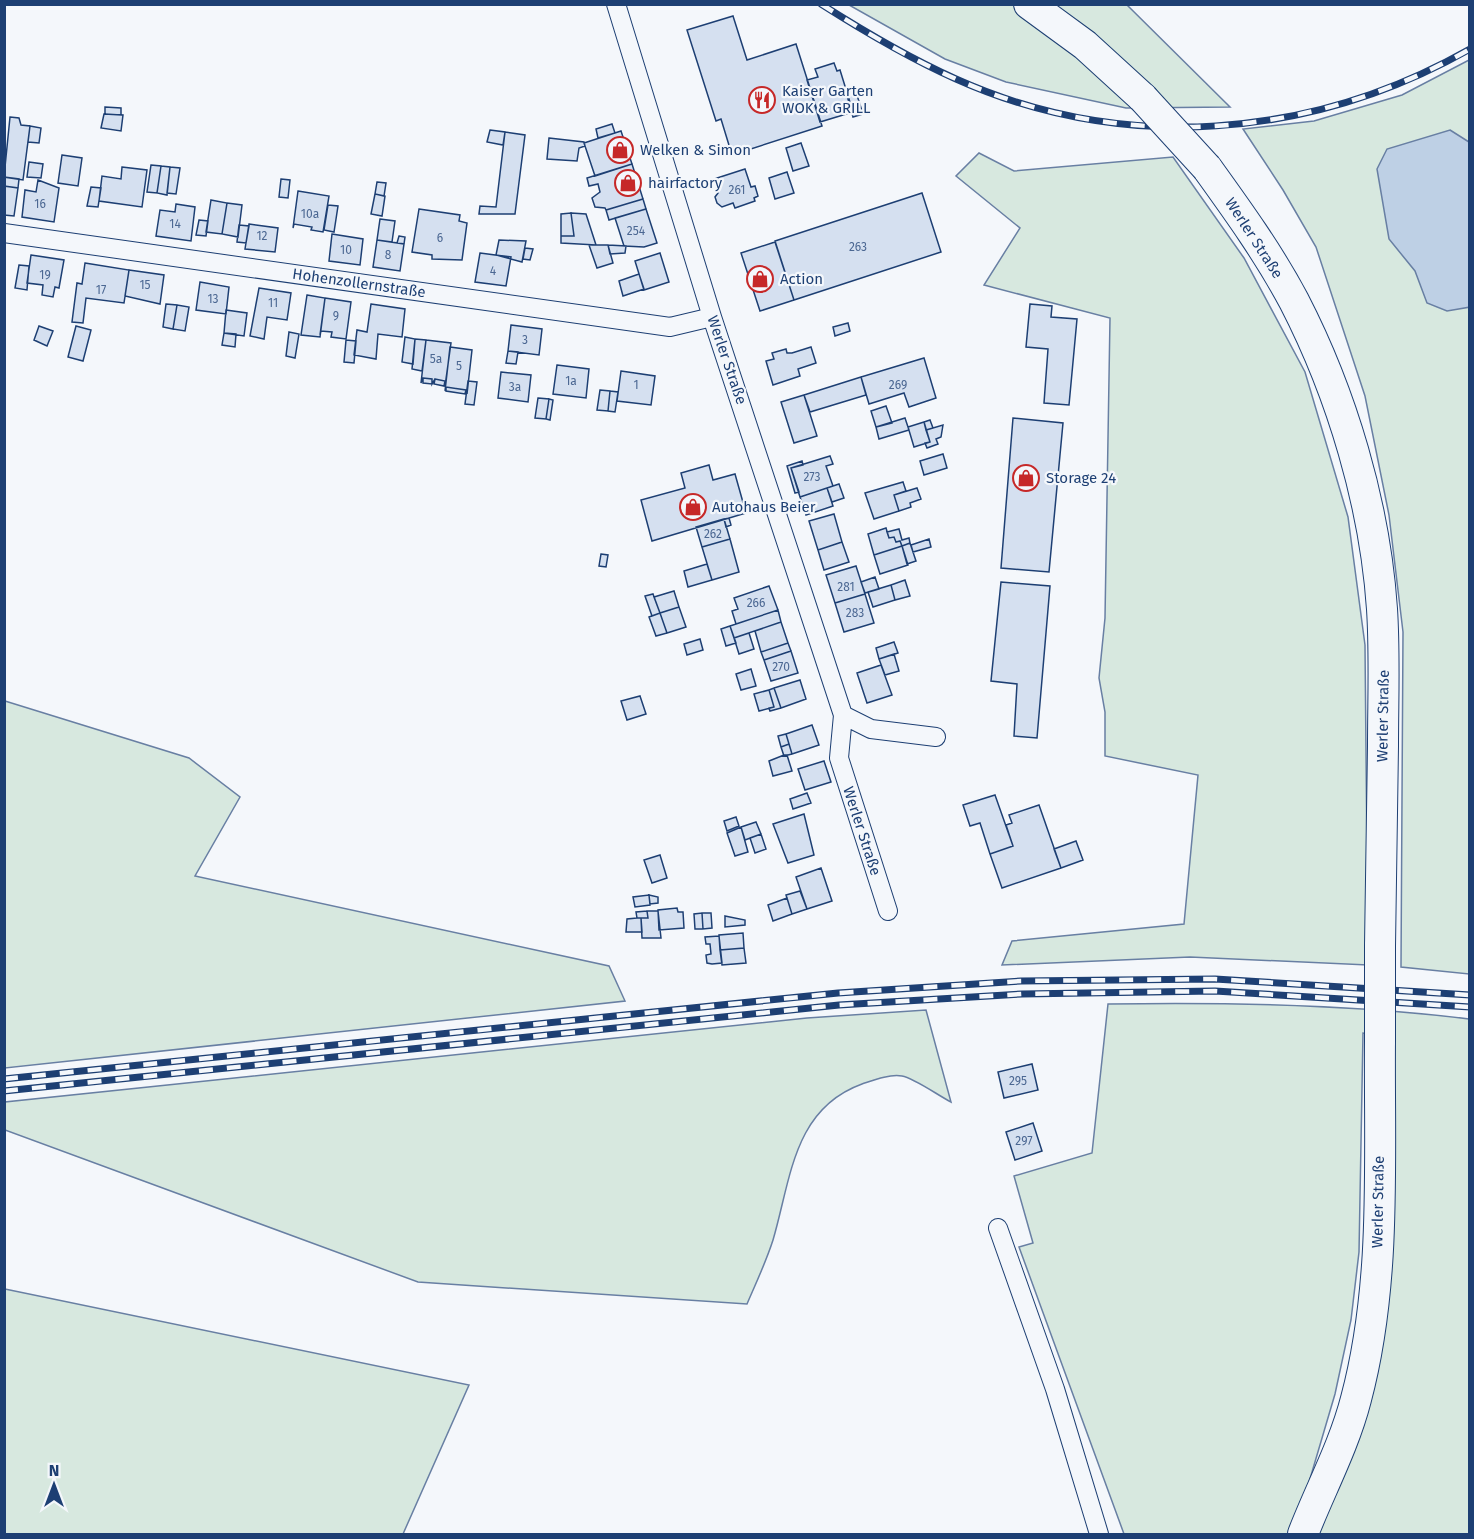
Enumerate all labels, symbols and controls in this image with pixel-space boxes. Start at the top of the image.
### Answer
place label: Kaiser Garten WOK & GRILL [782,82,874,117]
restaurant icon: Kaiser Garten WOK & GRILL [747,85,777,115]
shop icon: Welken & Simon [605,135,635,165]
place label: Welken & Simon [640,141,751,159]
shop icon: hairfactory [613,168,643,198]
place label: hairfactory [648,174,723,192]
house number: 261 [729,183,745,197]
street label: Werler Straße [1221,194,1287,282]
house number: 16 [34,197,46,211]
house number: 10a [301,207,319,221]
house number: 14 [169,217,181,231]
house number: 254 [627,224,646,238]
house number: 12 [256,229,268,243]
house number: 6 [437,231,443,245]
house number: 263 [849,240,867,254]
house number: 10 [340,243,352,257]
house number: 8 [385,248,392,262]
house number: 4 [490,264,497,278]
shop icon: Action [745,264,775,294]
street label: Hohenzollernstraße [291,265,427,301]
house number: 19 [39,268,51,282]
place label: Action [780,270,823,288]
house number: 15 [139,278,151,292]
house number: 17 [96,283,106,297]
house number: 13 [207,292,219,306]
house number: 11 [268,296,278,310]
house number: 9 [333,309,339,323]
street label: Werler Straße [703,313,751,407]
house number: 3 [522,333,528,347]
house number: 5a [430,352,442,366]
house number: 5 [456,359,462,373]
house number: 1a [565,374,577,388]
house number: 1 [633,378,639,392]
house number: 269 [889,378,907,392]
house number: 3a [509,380,521,394]
shop icon: Storage 24 [1011,463,1041,493]
place label: Storage 24 [1046,469,1116,487]
house number: 273 [803,470,821,484]
shop icon: Autohaus Beier [678,492,708,522]
place label: Autohaus Beier [712,498,816,516]
house number: 262 [704,527,722,541]
house number: 281 [837,580,855,594]
house number: 266 [747,596,765,610]
house number: 283 [846,606,864,620]
house number: 270 [772,660,790,674]
street label: Werler Straße [1373,670,1393,762]
street label: Werler Straße [839,784,885,878]
house number: 295 [1009,1074,1027,1088]
house number: 297 [1015,1134,1033,1148]
street label: Werler Straße [1368,1156,1388,1248]
north arrow [24,1455,84,1515]
text: N [49,1461,59,1480]

